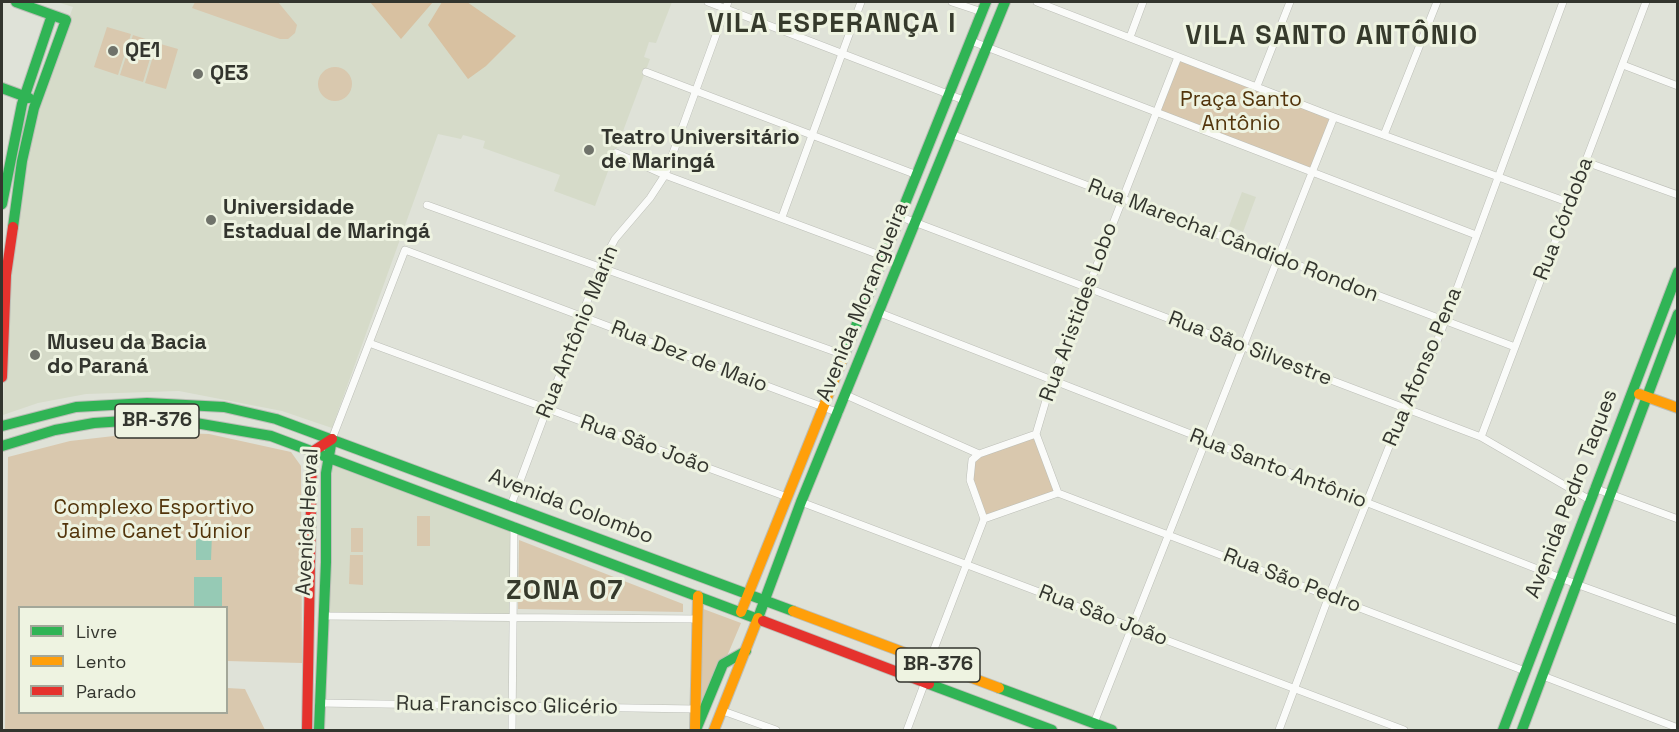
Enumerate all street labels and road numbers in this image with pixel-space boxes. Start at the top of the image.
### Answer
street label: Rua Córdoba [1529,154,1599,284]
street label: Rua Marechal Cândido Rondon [1084,174,1382,308]
street label: Avenida Morangueira [812,199,914,405]
street label: Rua Aristides Lobo [1035,219,1123,405]
street label: Rua Antônio Marin [532,242,624,422]
street label: Rua Afonso Pena [1378,284,1468,450]
street label: Rua São Silvestre [1164,306,1336,392]
street label: Rua Dez de Maio [607,316,771,398]
street label: Avenida Pedro Taques [1521,386,1623,602]
road number: BR-376 [115,404,199,438]
street label: Rua São João [577,410,713,480]
street label: Rua Santo Antônio [1186,424,1370,514]
street label: Avenida Herval [292,448,324,596]
street label: Avenida Colombo [485,464,657,550]
street label: Rua São Pedro [1220,543,1364,619]
street label: Rua São João [1035,580,1171,652]
road number: BR-376 [896,648,980,682]
street label: Rua Francisco Glicério [396,691,618,721]

